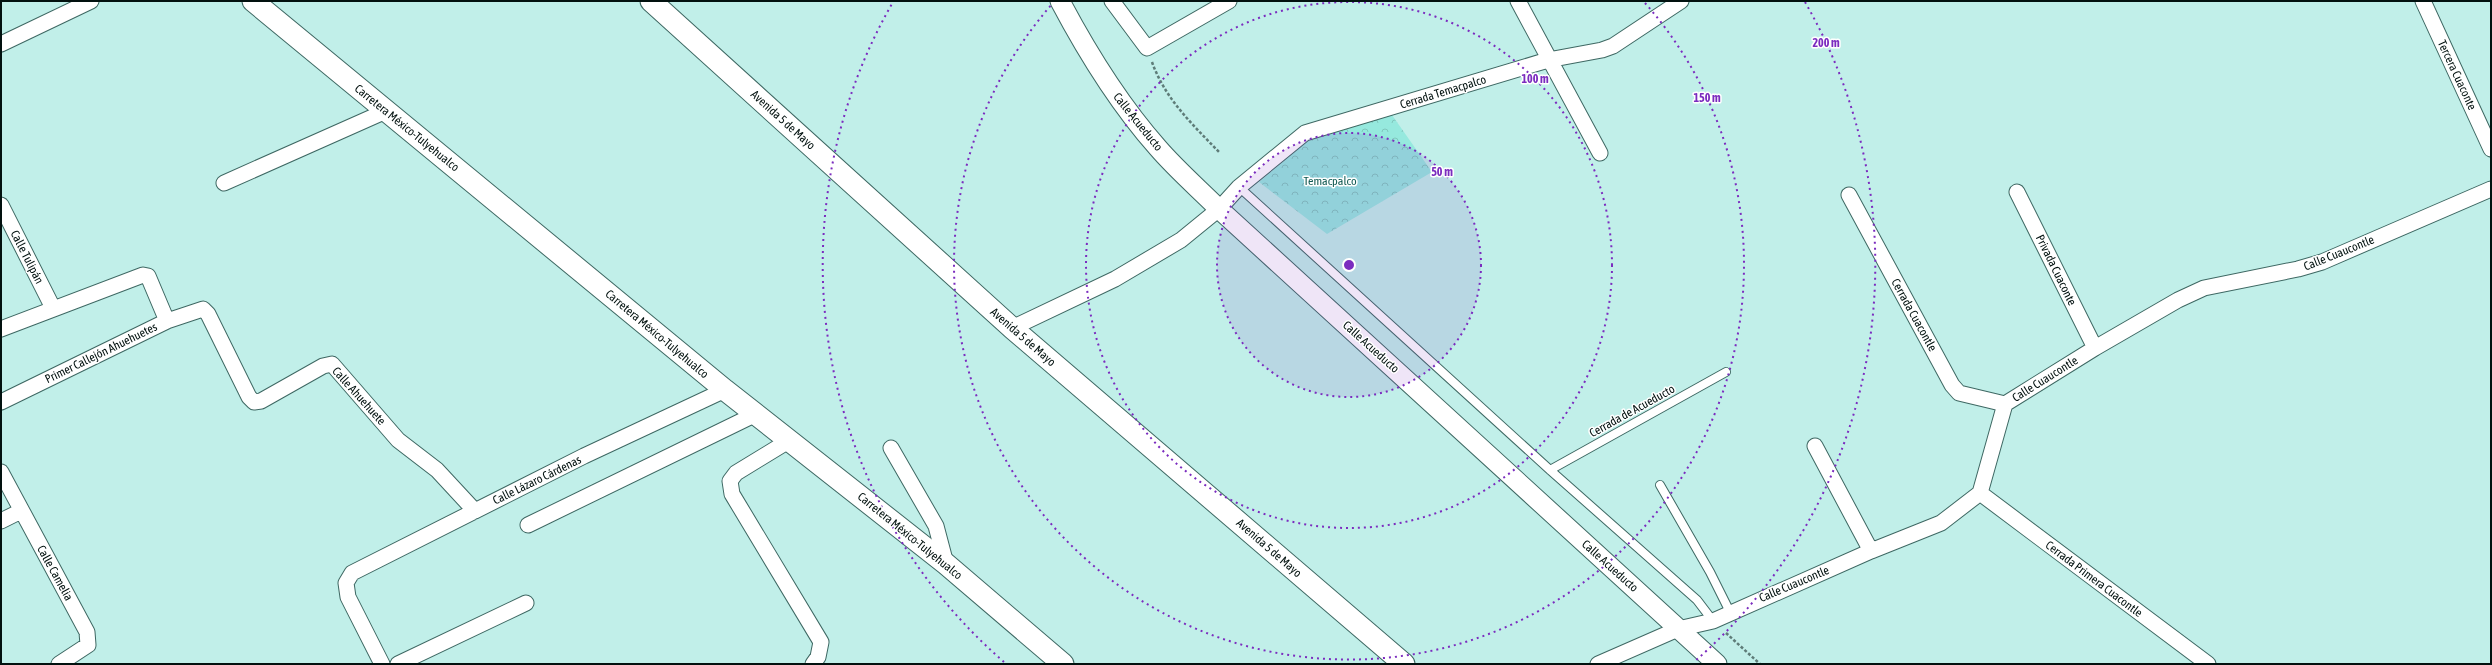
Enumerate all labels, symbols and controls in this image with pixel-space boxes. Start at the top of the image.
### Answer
text: 200 m [1812,36,1840,50]
street label: Tercera Cuaconte [2435,38,2479,112]
street label: Cerrada Temacpalco [1398,72,1488,112]
text: 100 m [1521,72,1549,86]
street label: Carretera México-Tulyehualco [352,82,462,175]
street label: Avenida 5 de Mayo [748,87,818,153]
street label: Calle Acueducto [1110,90,1166,154]
text: 150 m [1693,91,1721,105]
text: 50 m [1431,165,1453,179]
park label: Temacpalco [1303,174,1357,188]
street label: Calle Tulipán [8,228,46,286]
street label: Privada Cuaconte [2033,232,2079,308]
street label: Calle Cuaucontle [2302,233,2376,273]
centre of rings [1342,258,1356,272]
street label: Cerrada Cuacontle [1888,276,1940,354]
street label: Carretera México-Tulyehualco [603,287,712,382]
street label: Avenida 5 de Mayo [988,305,1059,369]
street label: Calle Acueducto [1340,318,1402,376]
street label: Primer Callejón Ahuehuetes [43,320,159,386]
street label: Calle Cuaucontle [2010,353,2080,405]
street label: Calle Ahuehuete [329,364,389,428]
street label: Cerrada de Acueducto [1587,382,1677,440]
street label: Calle Lázaro Cárdenas [491,453,583,507]
street label: Carretera México-Tulyehualco [855,490,965,583]
street label: Avenida 5 de Mayo [1234,516,1305,580]
street label: Calle Acueducto [1579,537,1641,595]
street label: Cerrada Primera Cuacontle [2043,538,2145,620]
street label: Calle Camelia [34,543,76,603]
street label: Calle Cuaucontle [1757,563,1831,605]

